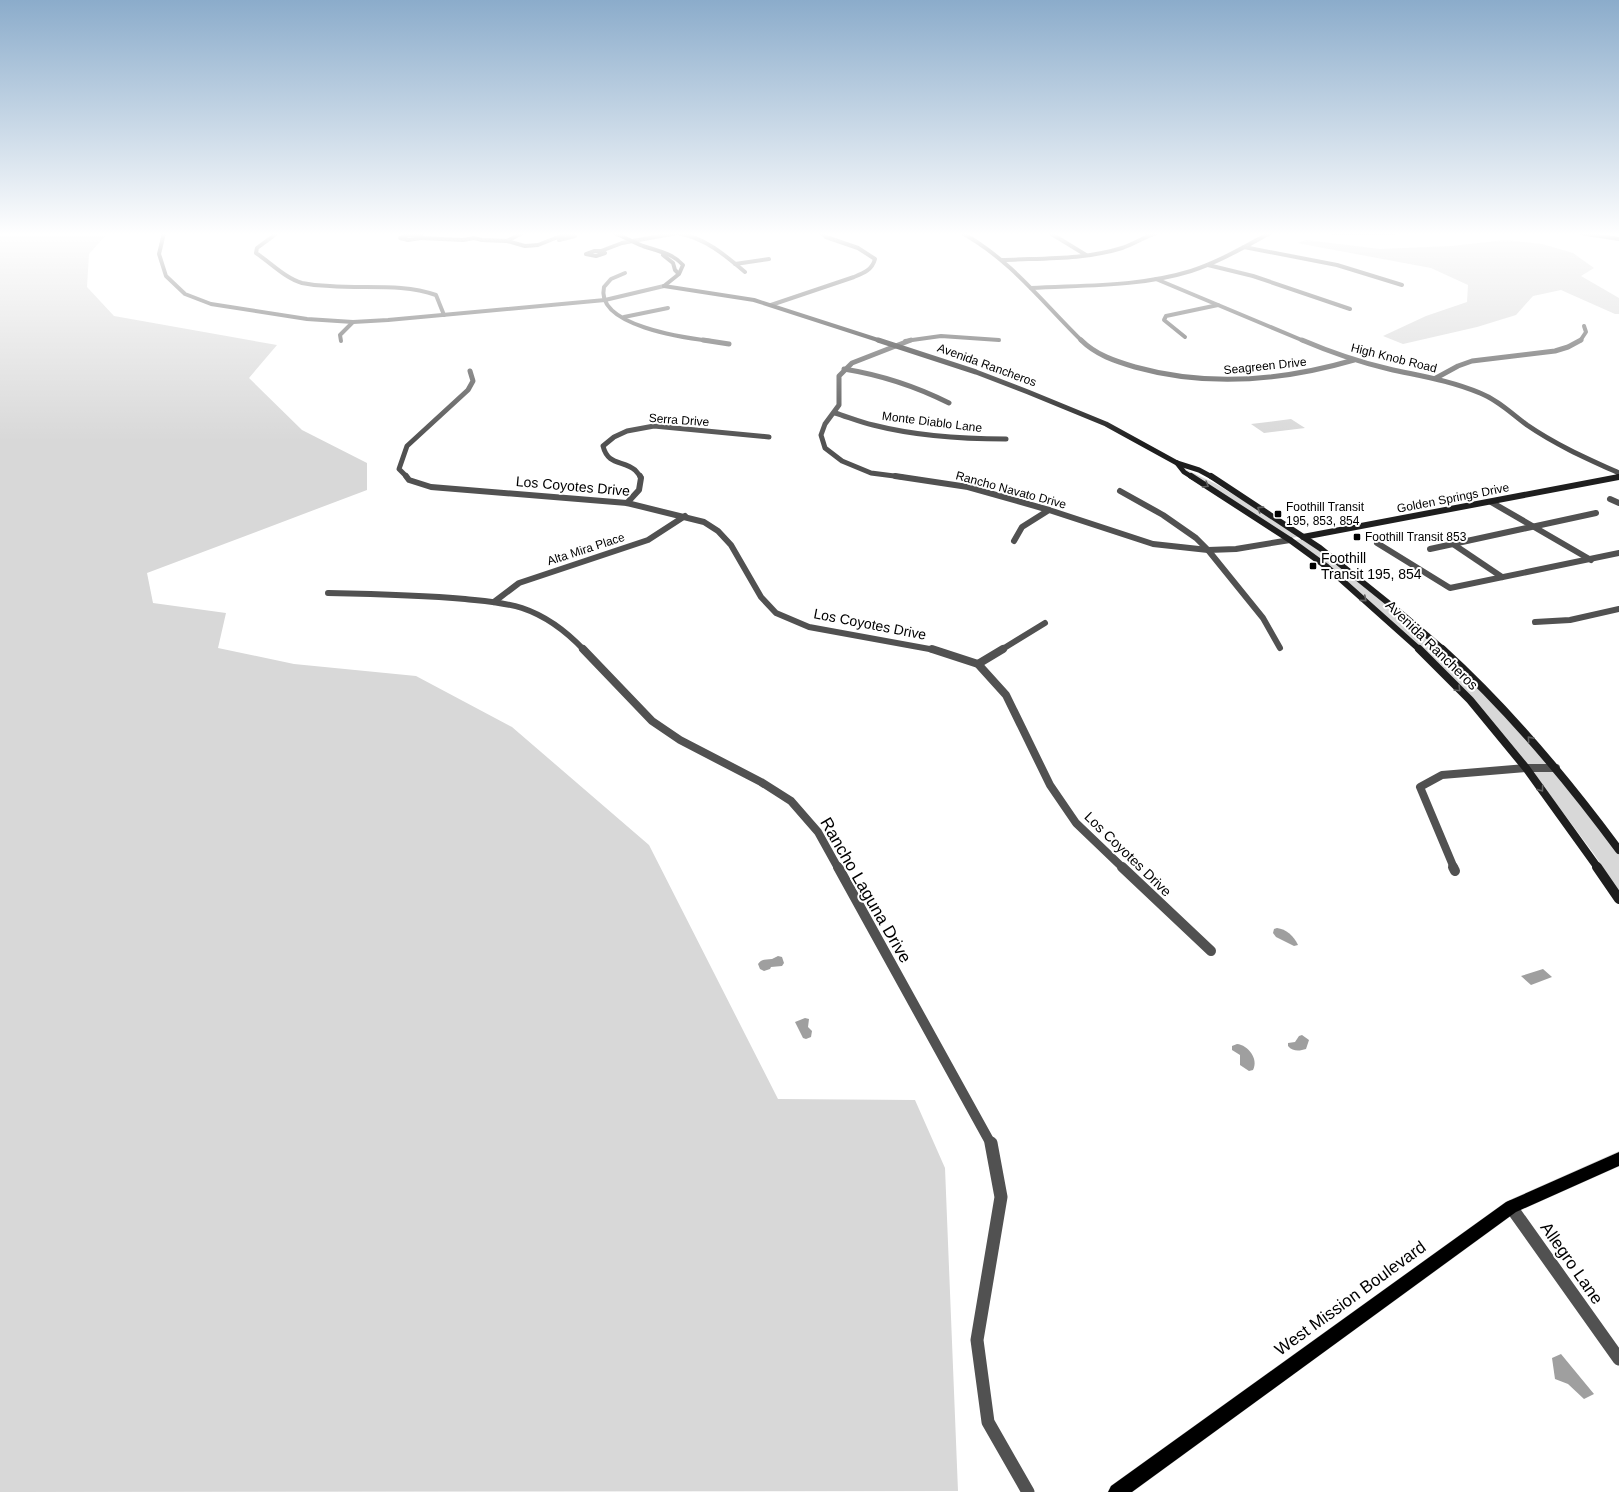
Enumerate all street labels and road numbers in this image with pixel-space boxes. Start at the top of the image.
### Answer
street label: Avenida Rancheros [935,341,1039,389]
street label: High Knob Road [1350,341,1438,375]
street label: Seagreen Drive [1223,355,1308,377]
street label: Monte Diablo Lane [881,409,983,435]
street label: Serra Drive [648,411,710,429]
street label: Rancho Navato Drive [954,468,1068,512]
street label: Los Coyotes Drive [515,473,631,499]
street label: Golden Springs Drive [1396,480,1511,516]
street label: Alta Mira Place [545,530,627,568]
street label: Avenida Rancheros [1383,597,1481,693]
street label: Los Coyotes Drive [812,605,928,643]
street label: Los Coyotes Drive [1081,809,1175,900]
street label: Rancho Laguna Drive [816,814,915,966]
street label: Allegro Lane [1536,1219,1607,1308]
street label: West Mission Boulevard [1271,1237,1430,1360]

